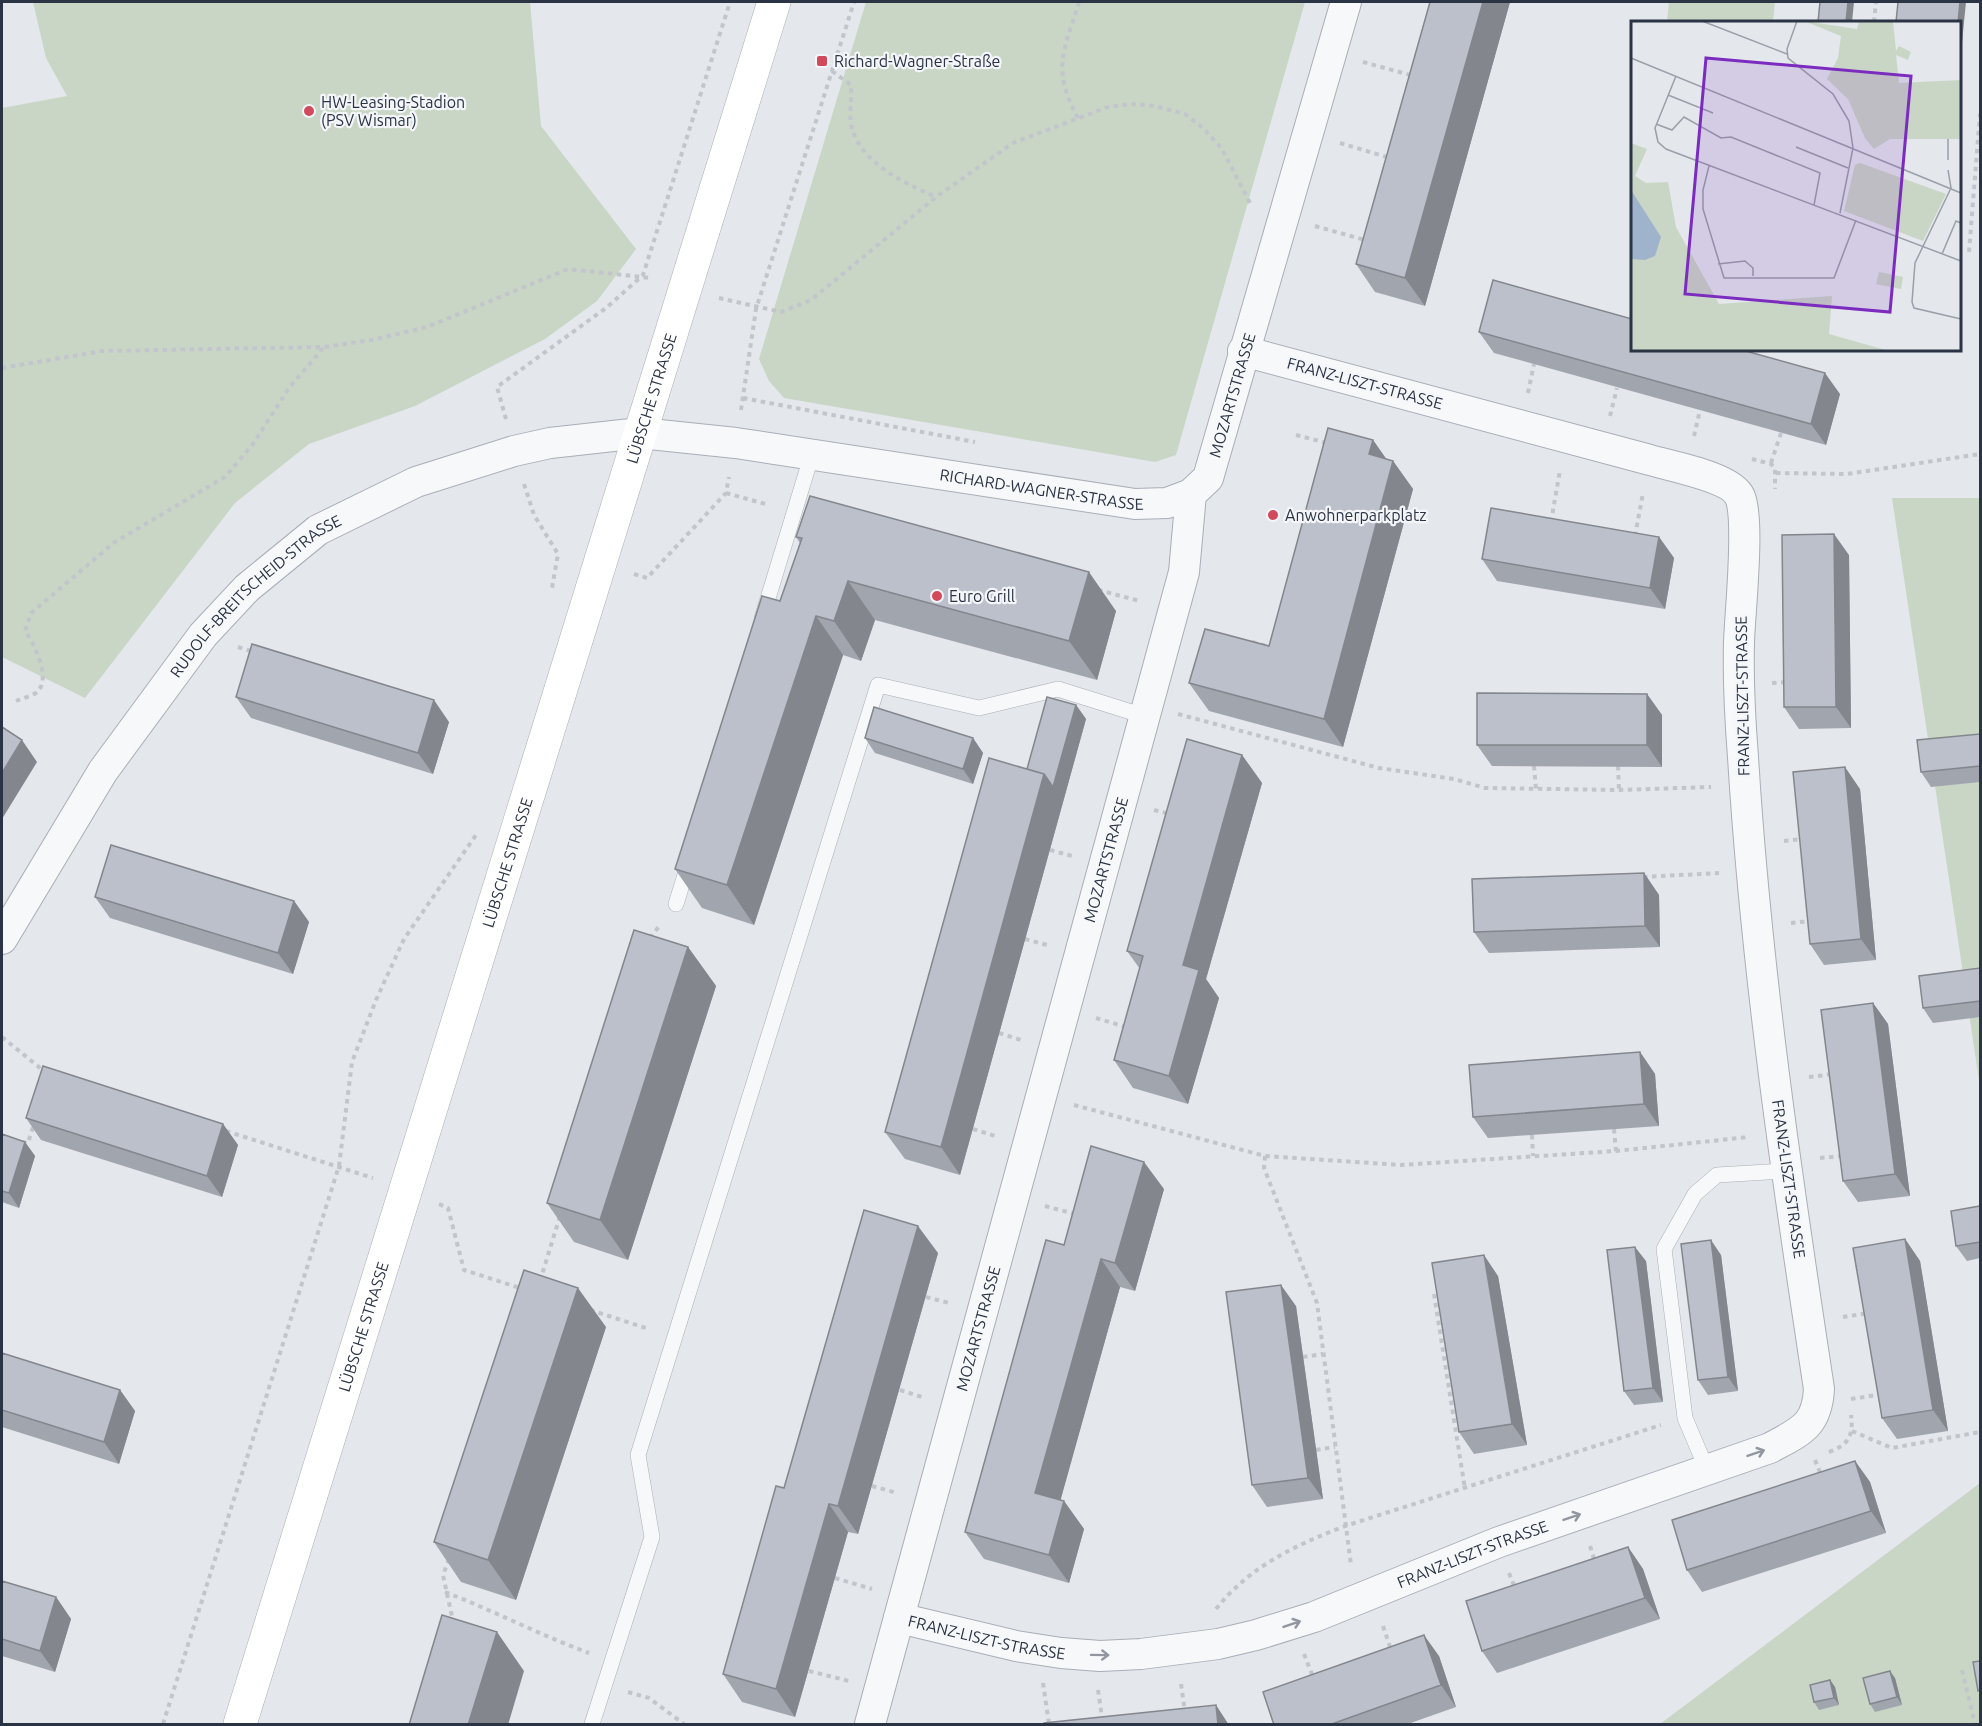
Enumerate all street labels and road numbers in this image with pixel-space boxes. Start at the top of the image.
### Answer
street label: LÜBSCHE STRASSE [622,331,680,466]
street label: MOZARTSTRASSE [1205,331,1259,460]
street label: FRANZ-LISZT-STRASSE [1285,354,1445,412]
street label: RICHARD-WAGNER-STRASSE [939,465,1144,513]
street label: RUDOLF-BREITSCHEID-STRASSE [166,511,344,681]
street label: FRANZ-LISZT-STRASSE [1732,616,1752,776]
street label: LÜBSCHE STRASSE [479,795,536,930]
street label: MOZARTSTRASSE [1080,795,1131,924]
street label: FRANZ-LISZT-STRASSE [1769,1098,1809,1260]
street label: LÜBSCHE STRASSE [335,1259,392,1394]
street label: MOZARTSTRASSE [952,1264,1003,1393]
street label: FRANZ-LISZT-STRASSE [1394,1517,1550,1591]
street label: FRANZ-LISZT-STRASSE [906,1612,1067,1663]

